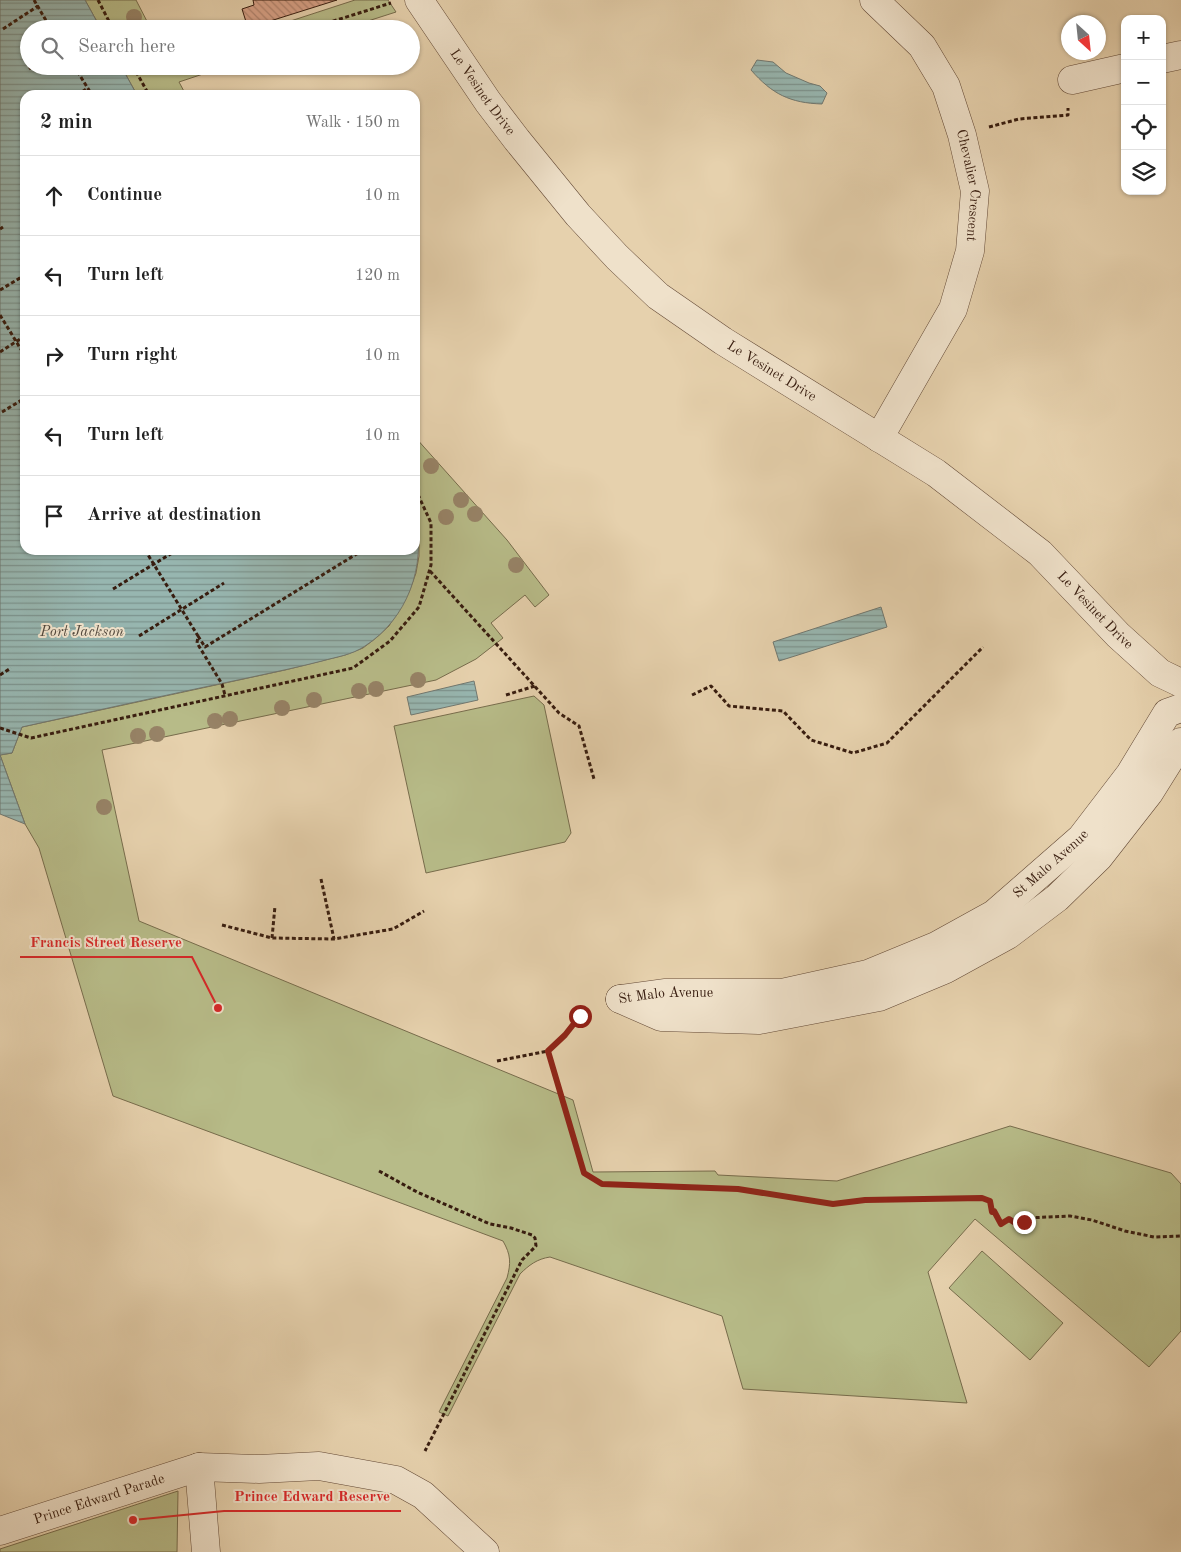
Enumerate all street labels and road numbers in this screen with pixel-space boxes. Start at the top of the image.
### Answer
street label: Le Vesinet Drive [447,47,518,138]
street label: Chevalier Crescent [954,128,982,242]
street label: Le Vesinet Drive [725,338,819,404]
street label: Le Vesinet Drive [1055,569,1136,652]
street label: St Malo Avenue [1011,827,1091,901]
street label: St Malo Avenue [617,986,713,1006]
street label: Prince Edward Parade [32,1472,166,1527]

